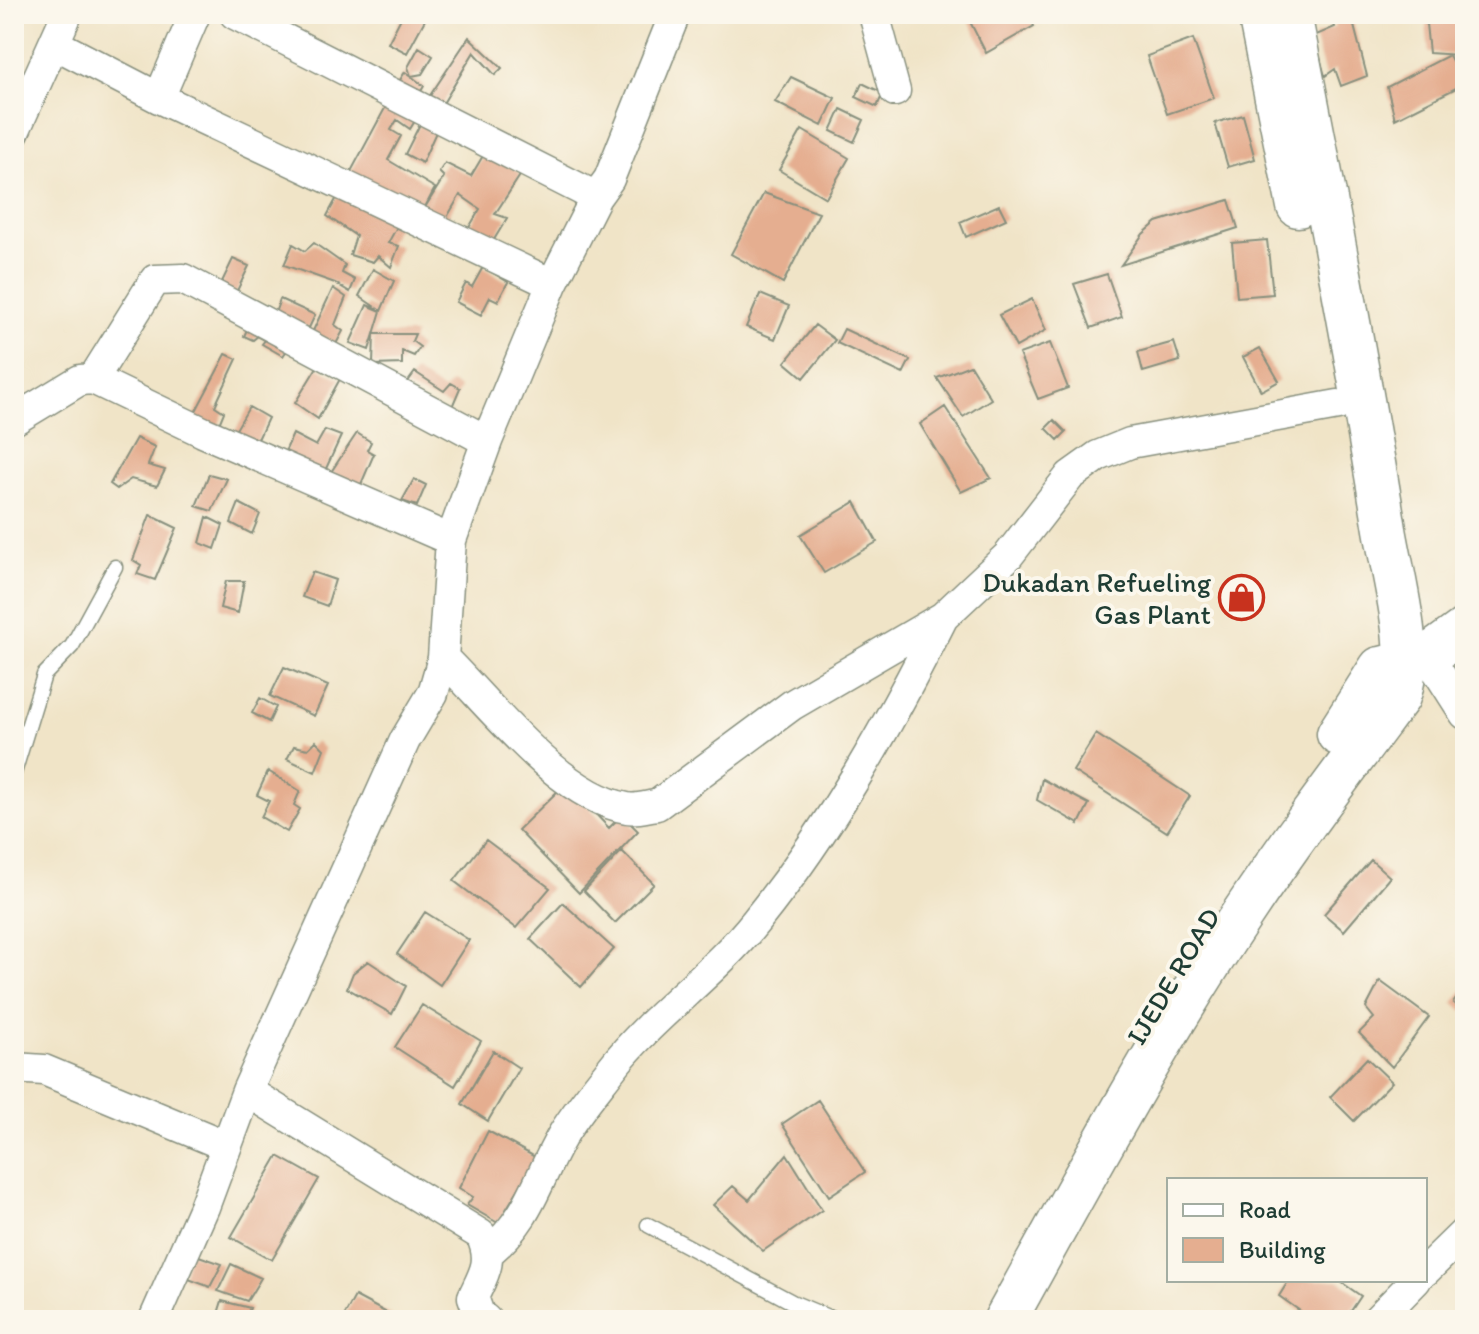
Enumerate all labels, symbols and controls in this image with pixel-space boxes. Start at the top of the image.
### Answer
place label: Dukadan Refueling Gas Plant [982,565,1212,631]
shop icon: Dukadan Refueling Gas Plant [1218,574,1266,622]
street label: IJEDE ROAD [1119,902,1227,1050]
legend [1167,1178,1427,1282]
text: Road [1239,1195,1291,1224]
text: Building [1239,1235,1326,1264]

